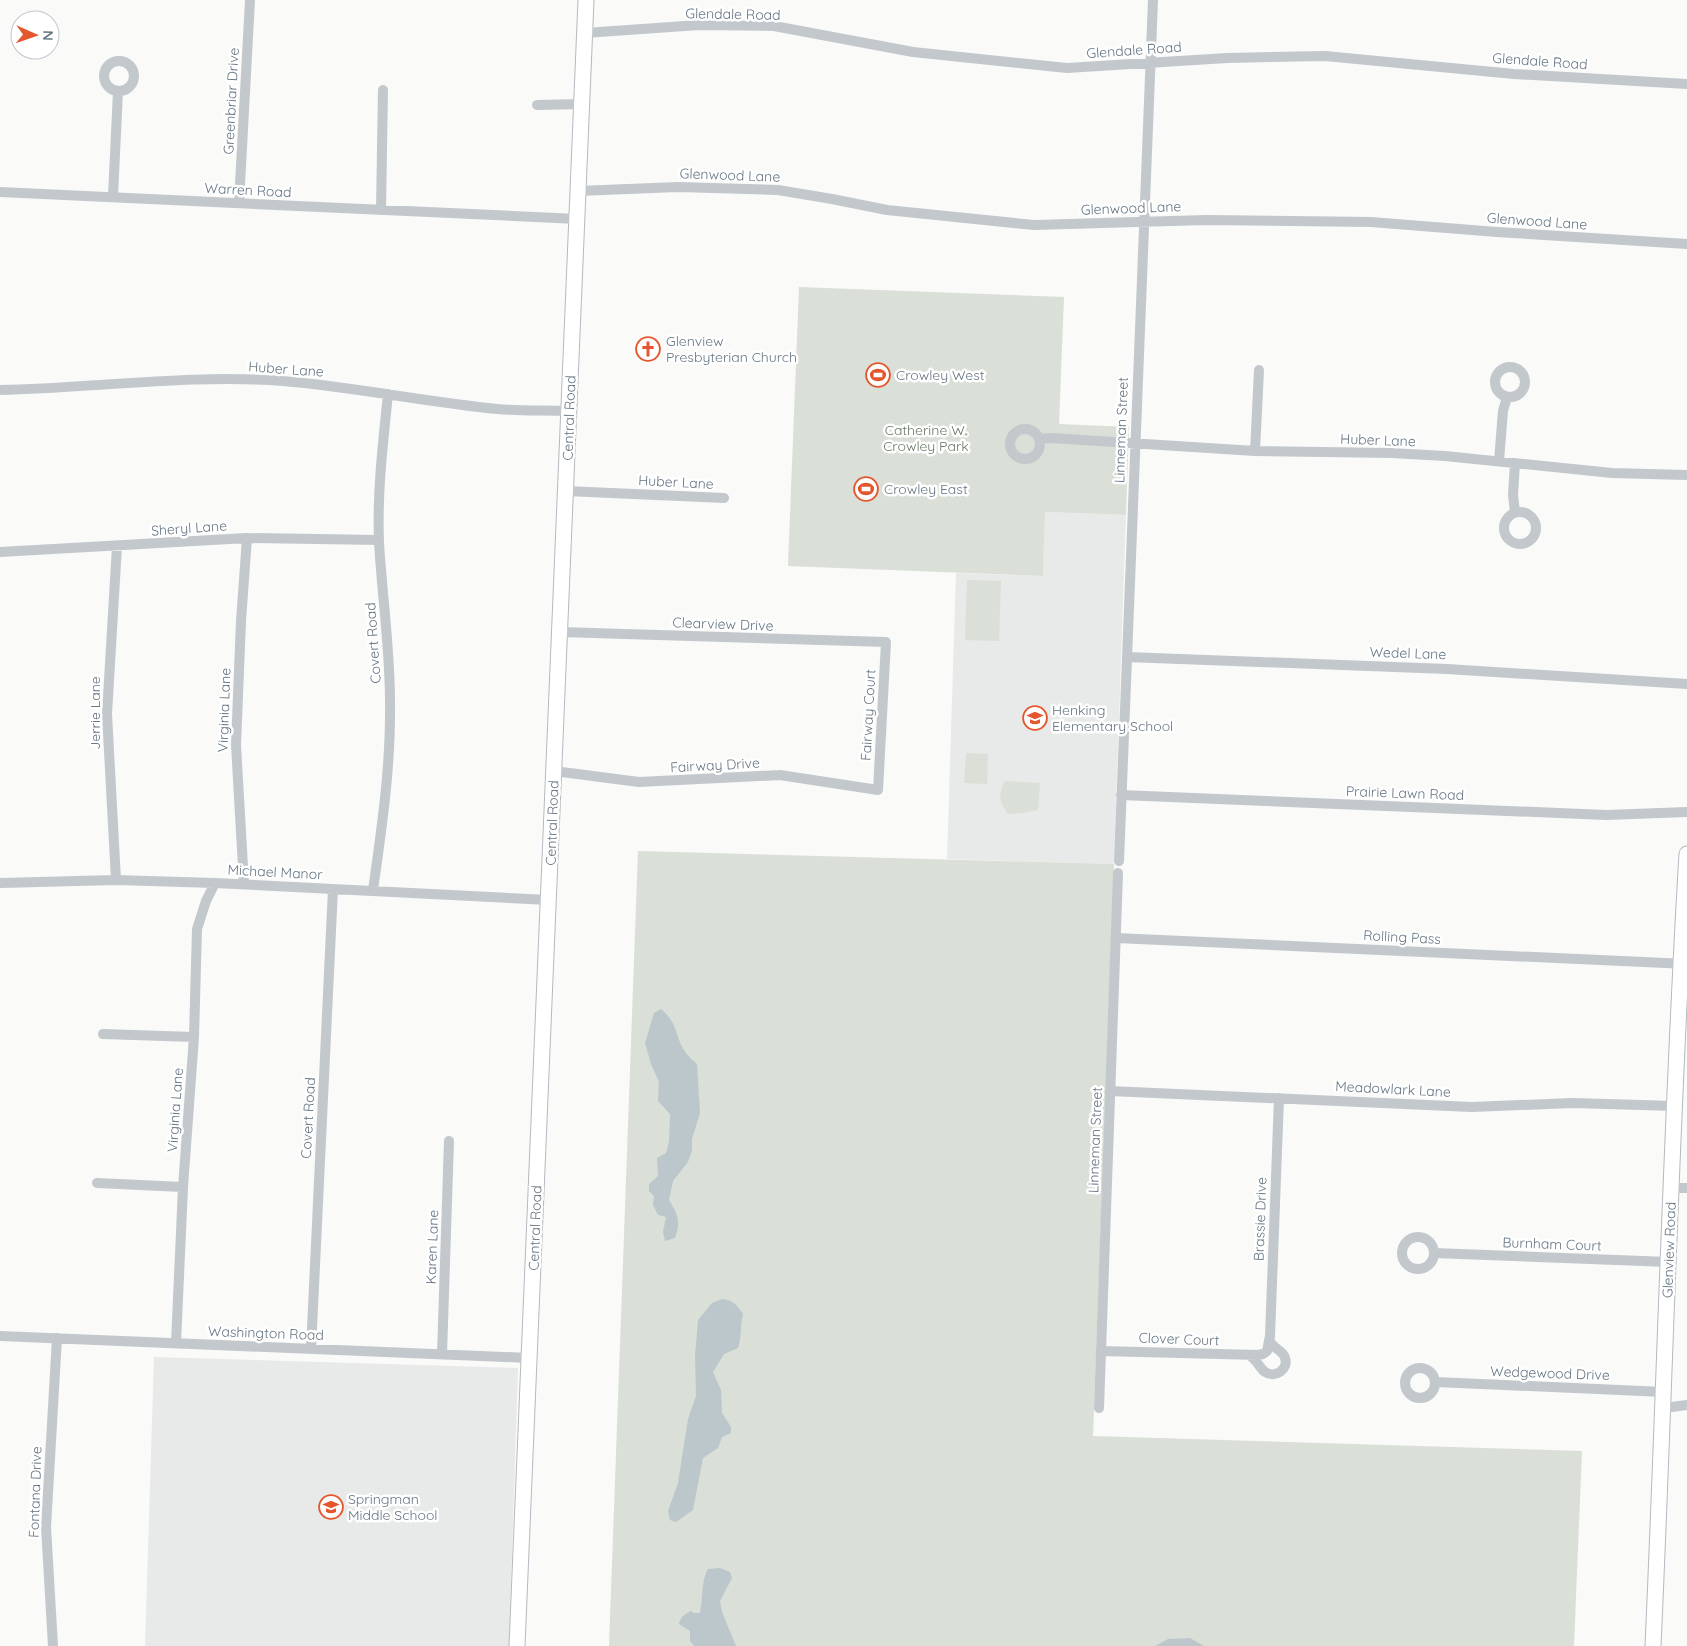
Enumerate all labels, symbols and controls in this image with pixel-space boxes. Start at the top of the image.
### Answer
street label: Glendale Road [685,4,781,24]
north arrow [10,10,60,60]
text: N [39,30,57,41]
street label: Glendale Road [1086,38,1182,62]
street label: Greenbriar Drive [219,47,243,155]
street label: Glendale Road [1492,49,1588,73]
street label: Glenwood Lane [679,164,781,186]
street label: Warren Road [204,179,292,201]
street label: Glenwood Lane [1080,197,1182,219]
street label: Glenwood Lane [1486,209,1588,233]
place label: Glenview Presbyterian Church [666,332,797,366]
church icon: Glenview Presbyterian Church [635,336,661,362]
street label: Huber Lane [248,357,324,381]
sports icon: Crowley West [865,362,891,388]
place label: Crowley West [896,366,985,384]
street label: Central Road [559,375,579,461]
street label: Linneman Street [1110,376,1132,483]
park label: Catherine W. Crowley Park [883,421,969,455]
street label: Huber Lane [1340,430,1416,450]
street label: Huber Lane [638,471,714,493]
sports icon: Crowley East [853,476,879,502]
place label: Crowley East [884,480,968,498]
street label: Sheryl Lane [150,516,228,540]
street label: Covert Road [361,602,385,684]
street label: Clearview Drive [672,613,774,635]
street label: Wedel Lane [1369,643,1447,663]
street label: Virginia Lane [214,667,234,753]
street label: Fairway Court [857,668,879,761]
street label: Jerrie Lane [86,676,104,750]
place label: Henking Elementary School [1052,701,1173,735]
school or university icon: Henking Elementary School [1022,705,1048,731]
street label: Fairway Drive [670,754,760,776]
street label: Central Road [542,780,562,866]
street label: Prairie Lawn Road [1346,782,1464,804]
street label: Michael Manor [227,861,324,884]
street label: Rolling Pass [1363,926,1441,948]
street label: Virginia Lane [163,1067,187,1153]
street label: Covert Road [297,1077,319,1159]
street label: Meadowlark Lane [1335,1077,1451,1101]
street label: Linneman Street [1084,1086,1106,1193]
street label: Brassie Drive [1250,1176,1270,1261]
street label: Central Road [525,1185,545,1271]
street label: Glenview Road [1658,1202,1680,1298]
street label: Karen Lane [422,1209,442,1285]
street label: Burnham Court [1502,1233,1602,1255]
street label: Washington Road [208,1322,324,1344]
street label: Clover Court [1138,1329,1220,1349]
street label: Wedgewood Drive [1490,1362,1610,1384]
street label: Fontana Drive [24,1446,46,1538]
place label: Springman Middle School [348,1490,438,1524]
school or university icon: Springman Middle School [318,1494,344,1520]

